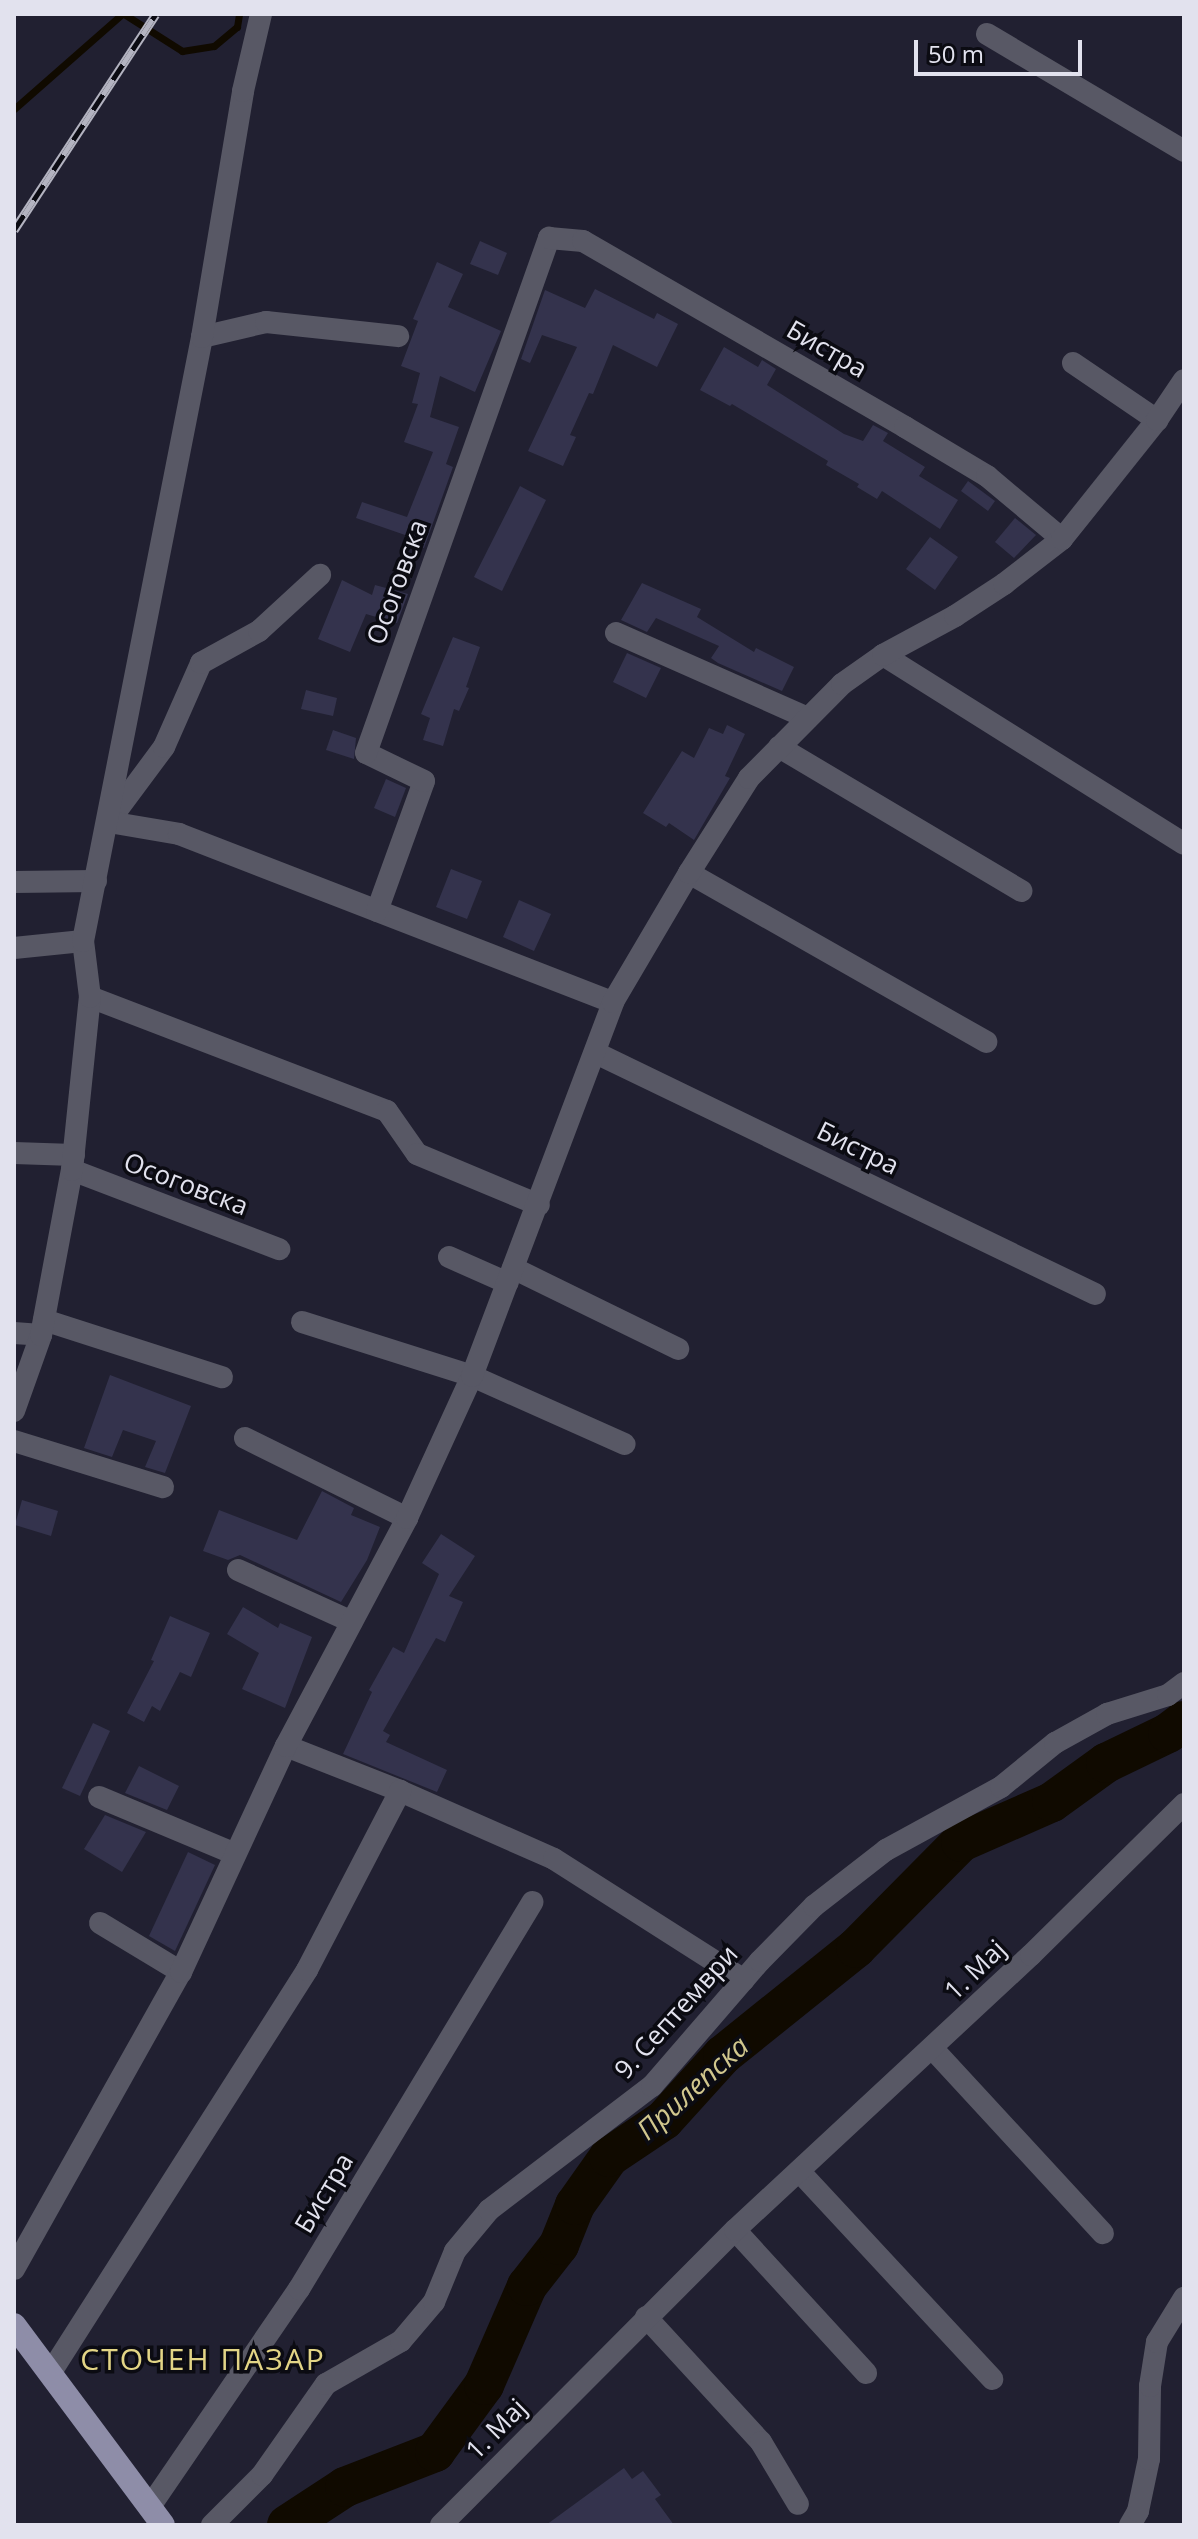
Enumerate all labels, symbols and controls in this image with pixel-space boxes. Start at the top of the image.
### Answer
scale bar [918,24,1086,74]
text: 50 m [928,37,984,70]
street label: Бистра [781,314,873,384]
street label: Осоговска [360,515,434,649]
street label: Бистра [812,1115,904,1181]
street label: Осоговска [120,1146,252,1222]
street label: 1. Мај [938,1933,1012,2007]
street label: 9. Септември [608,1939,744,2085]
water label: Прилепска [629,2028,755,2146]
street label: Бистра [288,2147,360,2239]
district label: СТОЧЕН ПАЗАР [80,2341,326,2377]
street label: 1. Мај [459,2392,533,2466]

